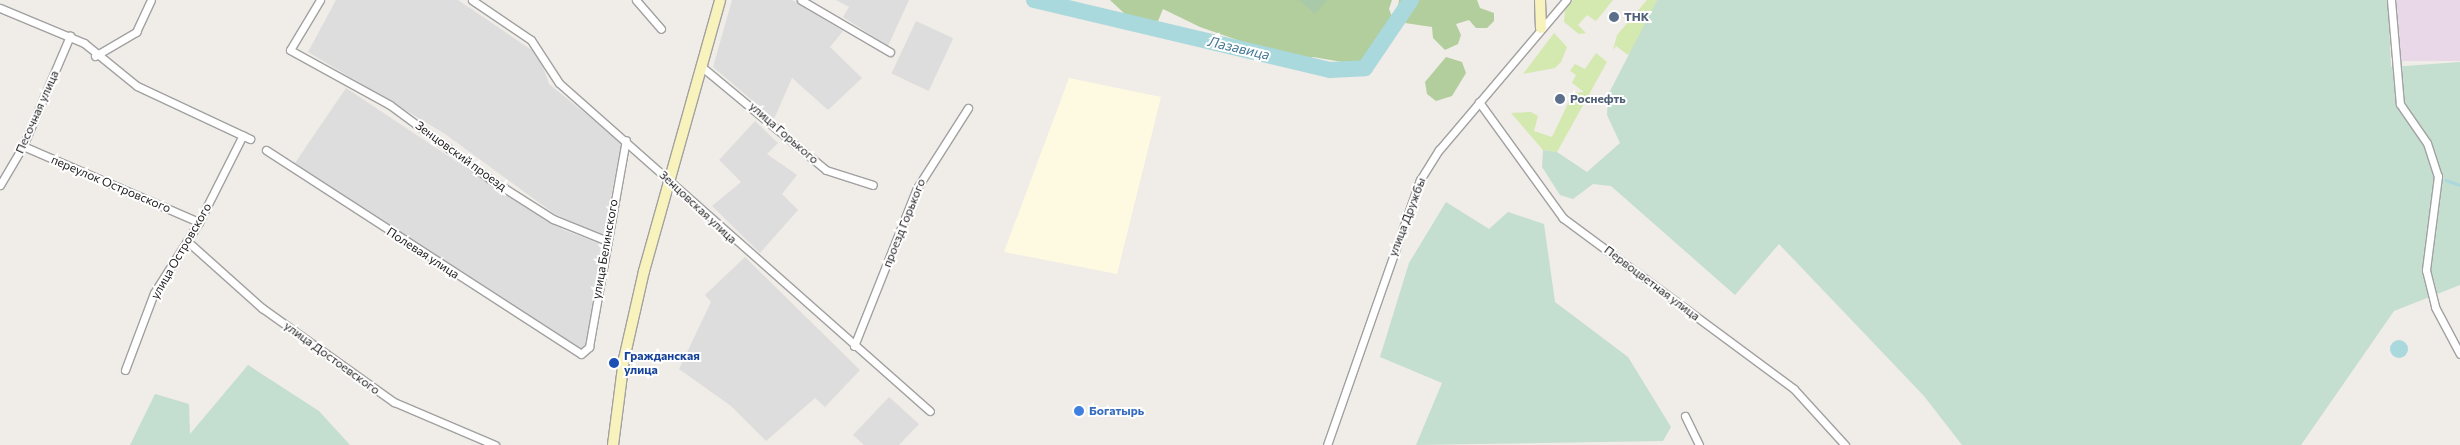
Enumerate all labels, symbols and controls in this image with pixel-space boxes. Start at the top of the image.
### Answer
place label: ТНК [1624,10,1649,24]
marker: ТНК [1608,11,1620,23]
water label: Лазавица [1207,33,1271,63]
street label: Песочная улица [12,68,62,156]
place label: Роснефть [1570,92,1626,106]
marker: Роснефть [1554,93,1566,105]
street label: улица Горького [746,99,822,167]
street label: Зенцовский проезд [413,118,509,194]
street label: переулок Островского [49,152,173,216]
street label: Зенцовская улица [656,167,740,247]
street label: улица Дружбы [1385,176,1429,258]
street label: проезд Горького [880,177,928,269]
street label: улица Белинского [589,198,621,300]
street label: улица Островского [148,200,214,302]
street label: Полевая улица [384,224,462,282]
street label: Первоцветная улица [1601,242,1703,324]
street label: улица Достоевского [281,318,383,398]
place label: Гражданская улица [624,349,700,377]
marker: Гражданская улица [608,357,620,369]
place label: Богатырь [1089,404,1144,418]
marker: Богатырь [1073,405,1085,417]

